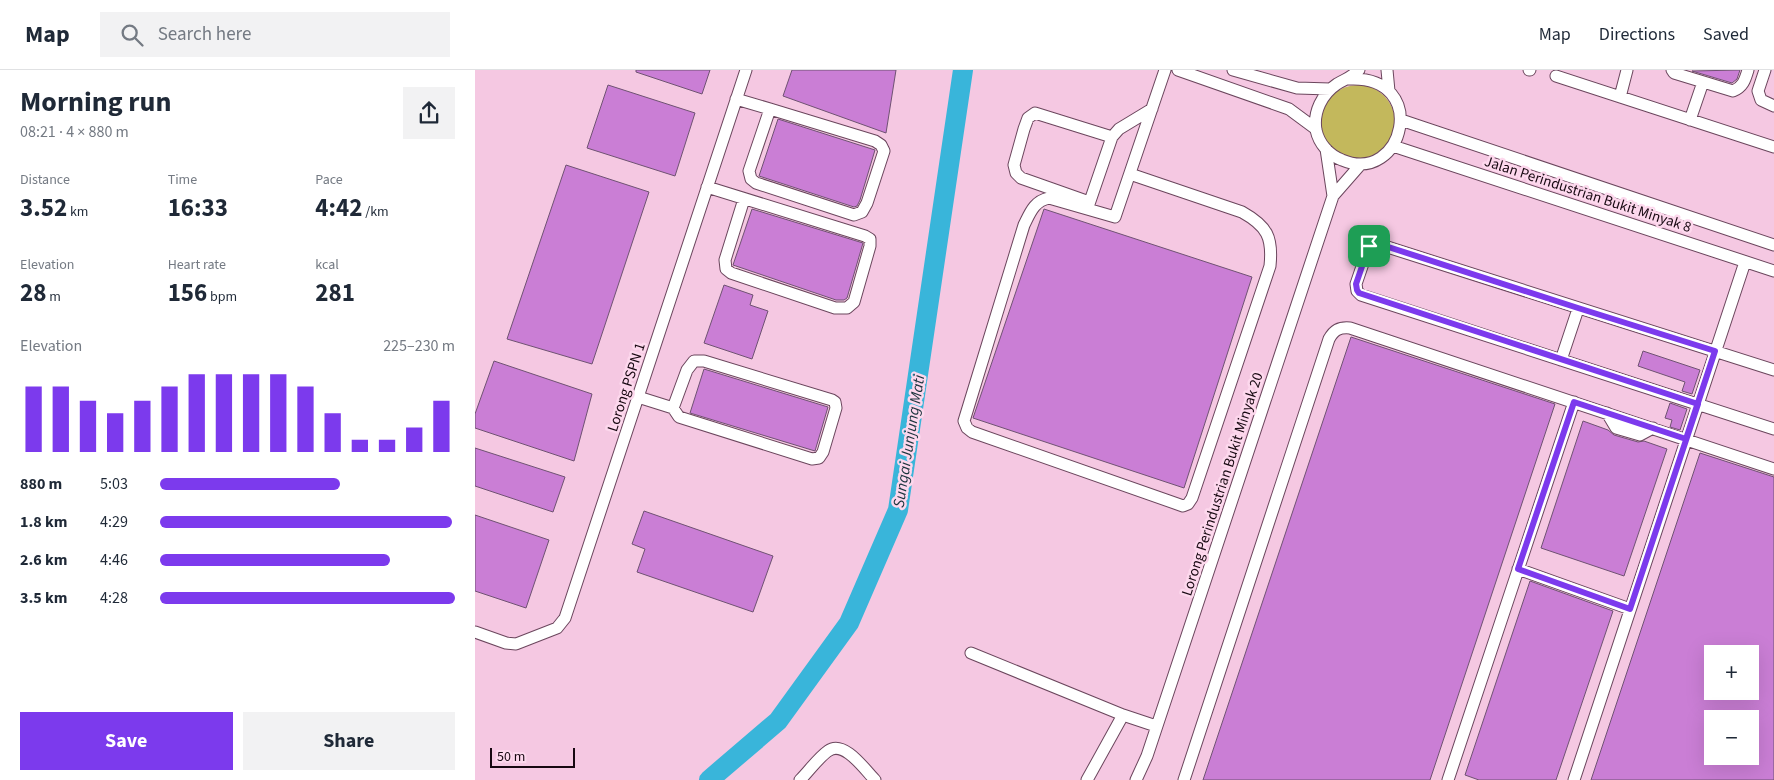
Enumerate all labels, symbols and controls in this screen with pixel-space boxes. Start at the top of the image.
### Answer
search box [100,12,450,57]
text: Map [25,17,70,52]
icon: search [118,21,146,49]
text: Search here [158,21,251,48]
text: Map [1539,22,1571,47]
text: Directions [1599,22,1675,47]
text: Saved [1703,22,1749,47]
text: Morning run [20,82,171,122]
button: share [403,87,455,139]
text: 08:21 · 4 × 880 m [20,121,129,143]
street label: Jalan Perindustrian Bukit Minyak 8 [1482,151,1694,238]
text: Distance [20,170,70,190]
text: Time [168,170,197,190]
text: Pace [315,170,343,190]
text: 3.52 [20,190,67,226]
text: 16:33 [168,190,228,226]
text: 4:42 [315,190,362,226]
text: km [67,202,88,222]
text: /km [362,202,389,222]
pin [1348,225,1390,267]
icon: arrive [1355,232,1383,260]
text: Elevation [20,255,75,275]
text: Heart rate [168,255,226,275]
text: kcal [315,255,339,275]
text: 28 [20,275,46,311]
text: 156 [168,275,207,311]
text: 281 [315,275,355,311]
text: m [46,287,61,307]
text: bpm [207,287,237,307]
text: Elevation [20,335,82,357]
text: 225–230 m [383,335,455,357]
street label: Lorong PSPN 1 [602,340,651,434]
street label: Lorong Perindustrian Bukit Minyak 20 [1176,370,1269,599]
water label: Sungai Junjung Mati [888,373,930,509]
text: 880 m [20,473,62,495]
text: 5:03 [100,473,128,495]
text: 1.8 km [20,511,67,533]
text: 4:29 [100,511,128,533]
text: 2.6 km [20,549,67,571]
text: 4:46 [100,549,128,571]
text: 3.5 km [20,587,67,609]
text: 4:28 [100,587,128,609]
map controls [1704,645,1759,765]
button: + [1704,645,1759,700]
button: − [1704,710,1759,765]
button: Save [20,712,233,770]
button: Share [243,712,455,770]
scale bar [490,745,575,768]
text: 50 m [497,747,525,767]

